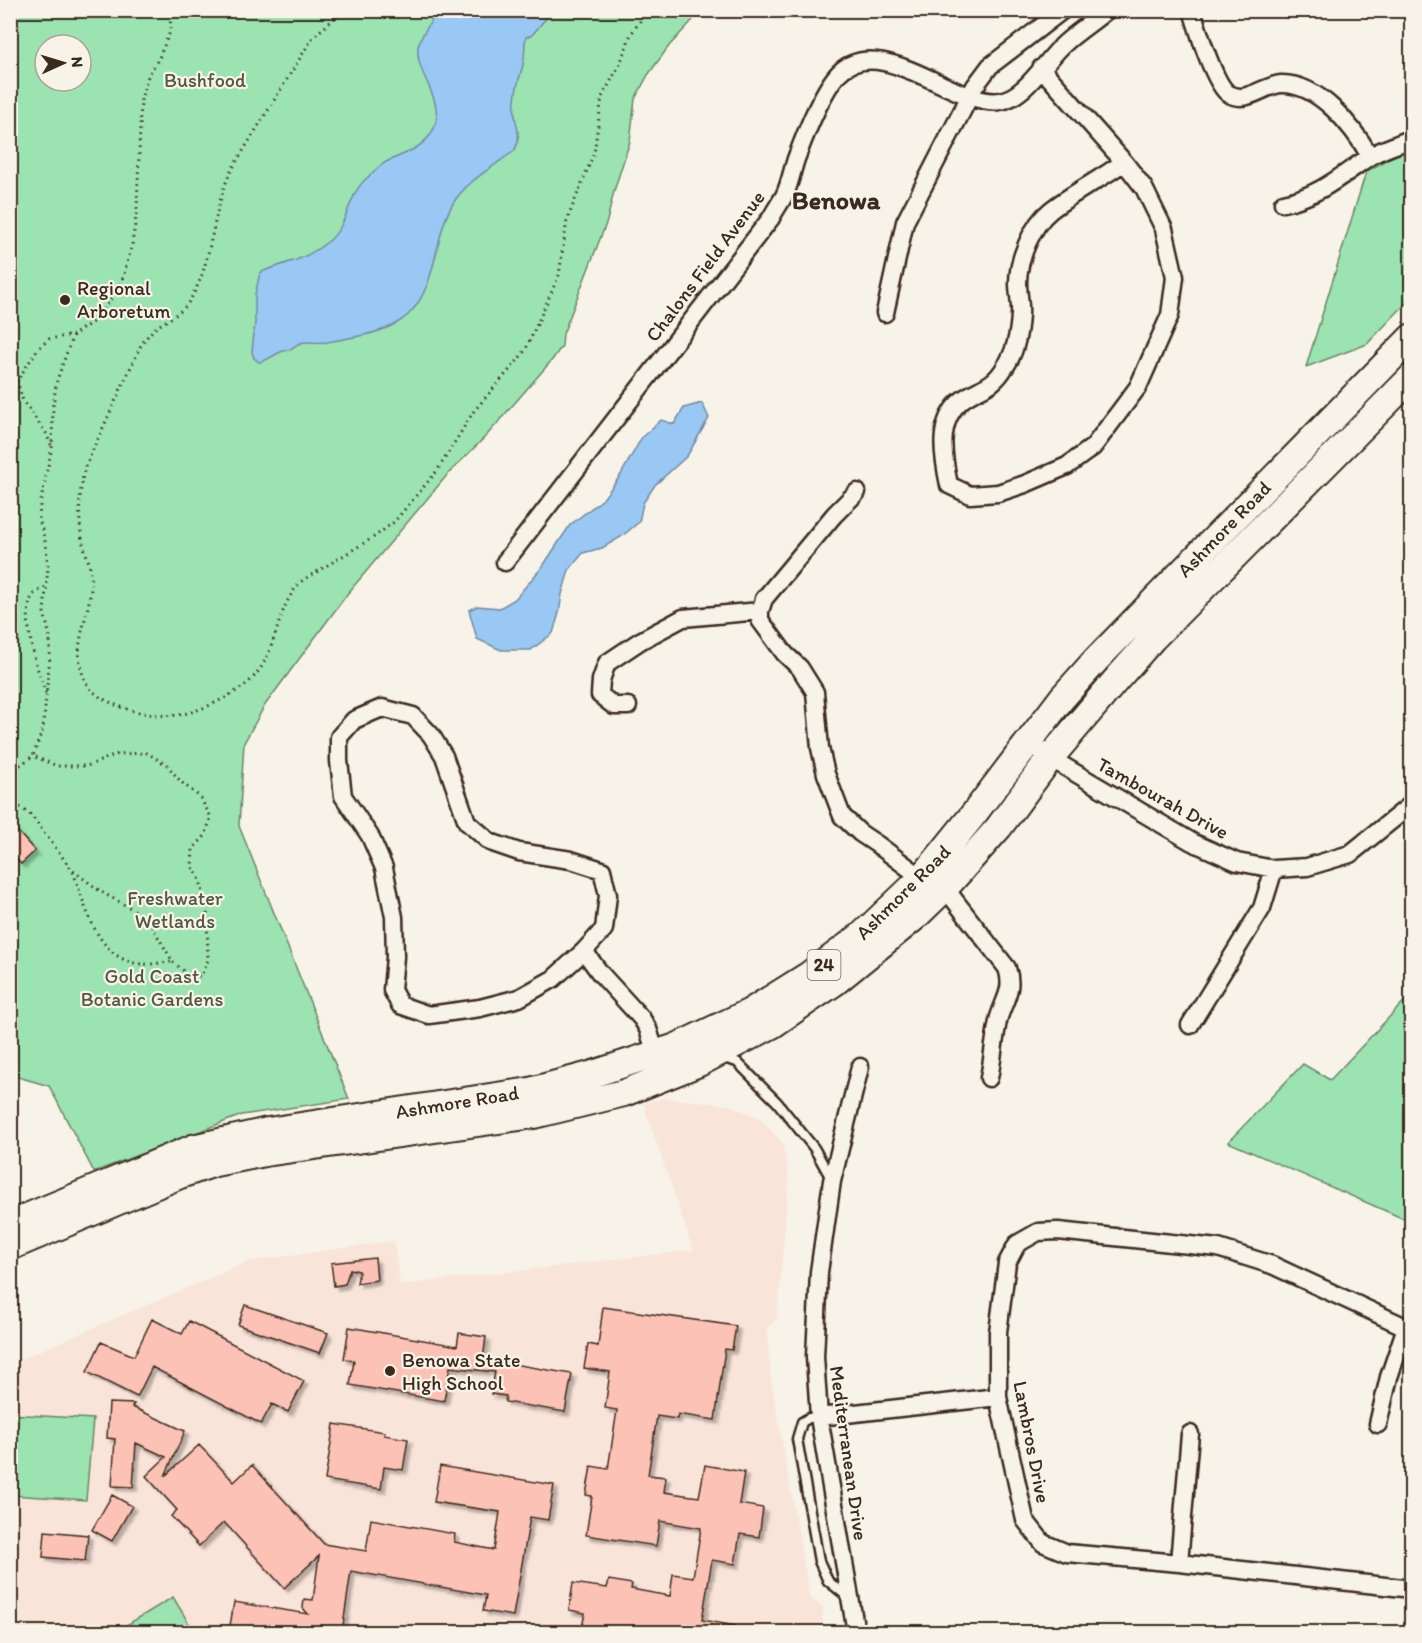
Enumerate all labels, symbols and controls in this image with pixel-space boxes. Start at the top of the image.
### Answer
north arrow [33,33,93,93]
text: N [68,56,87,68]
park label: Bushfood [164,68,246,92]
district label: Benowa [792,184,881,216]
street label: Chalons Field Avenue [640,186,770,346]
place label: Regional Arboretum [77,276,171,323]
marker: Regional Arboretum [58,293,72,307]
street label: Ashmore Road [1172,476,1276,582]
street label: Tambourah Drive [1093,752,1233,844]
street label: Ashmore Road [851,839,956,944]
park label: Freshwater Wetlands [127,886,223,933]
road number: 24 [808,950,840,980]
park label: Gold Coast Botanic Gardens [81,964,223,1011]
street label: Ashmore Road [394,1080,521,1124]
place label: Benowa State High School [402,1348,521,1395]
marker: Benowa State High School [383,1364,397,1378]
street label: Mediterranean Drive [825,1364,873,1542]
street label: Lambros Drive [1008,1379,1056,1505]

